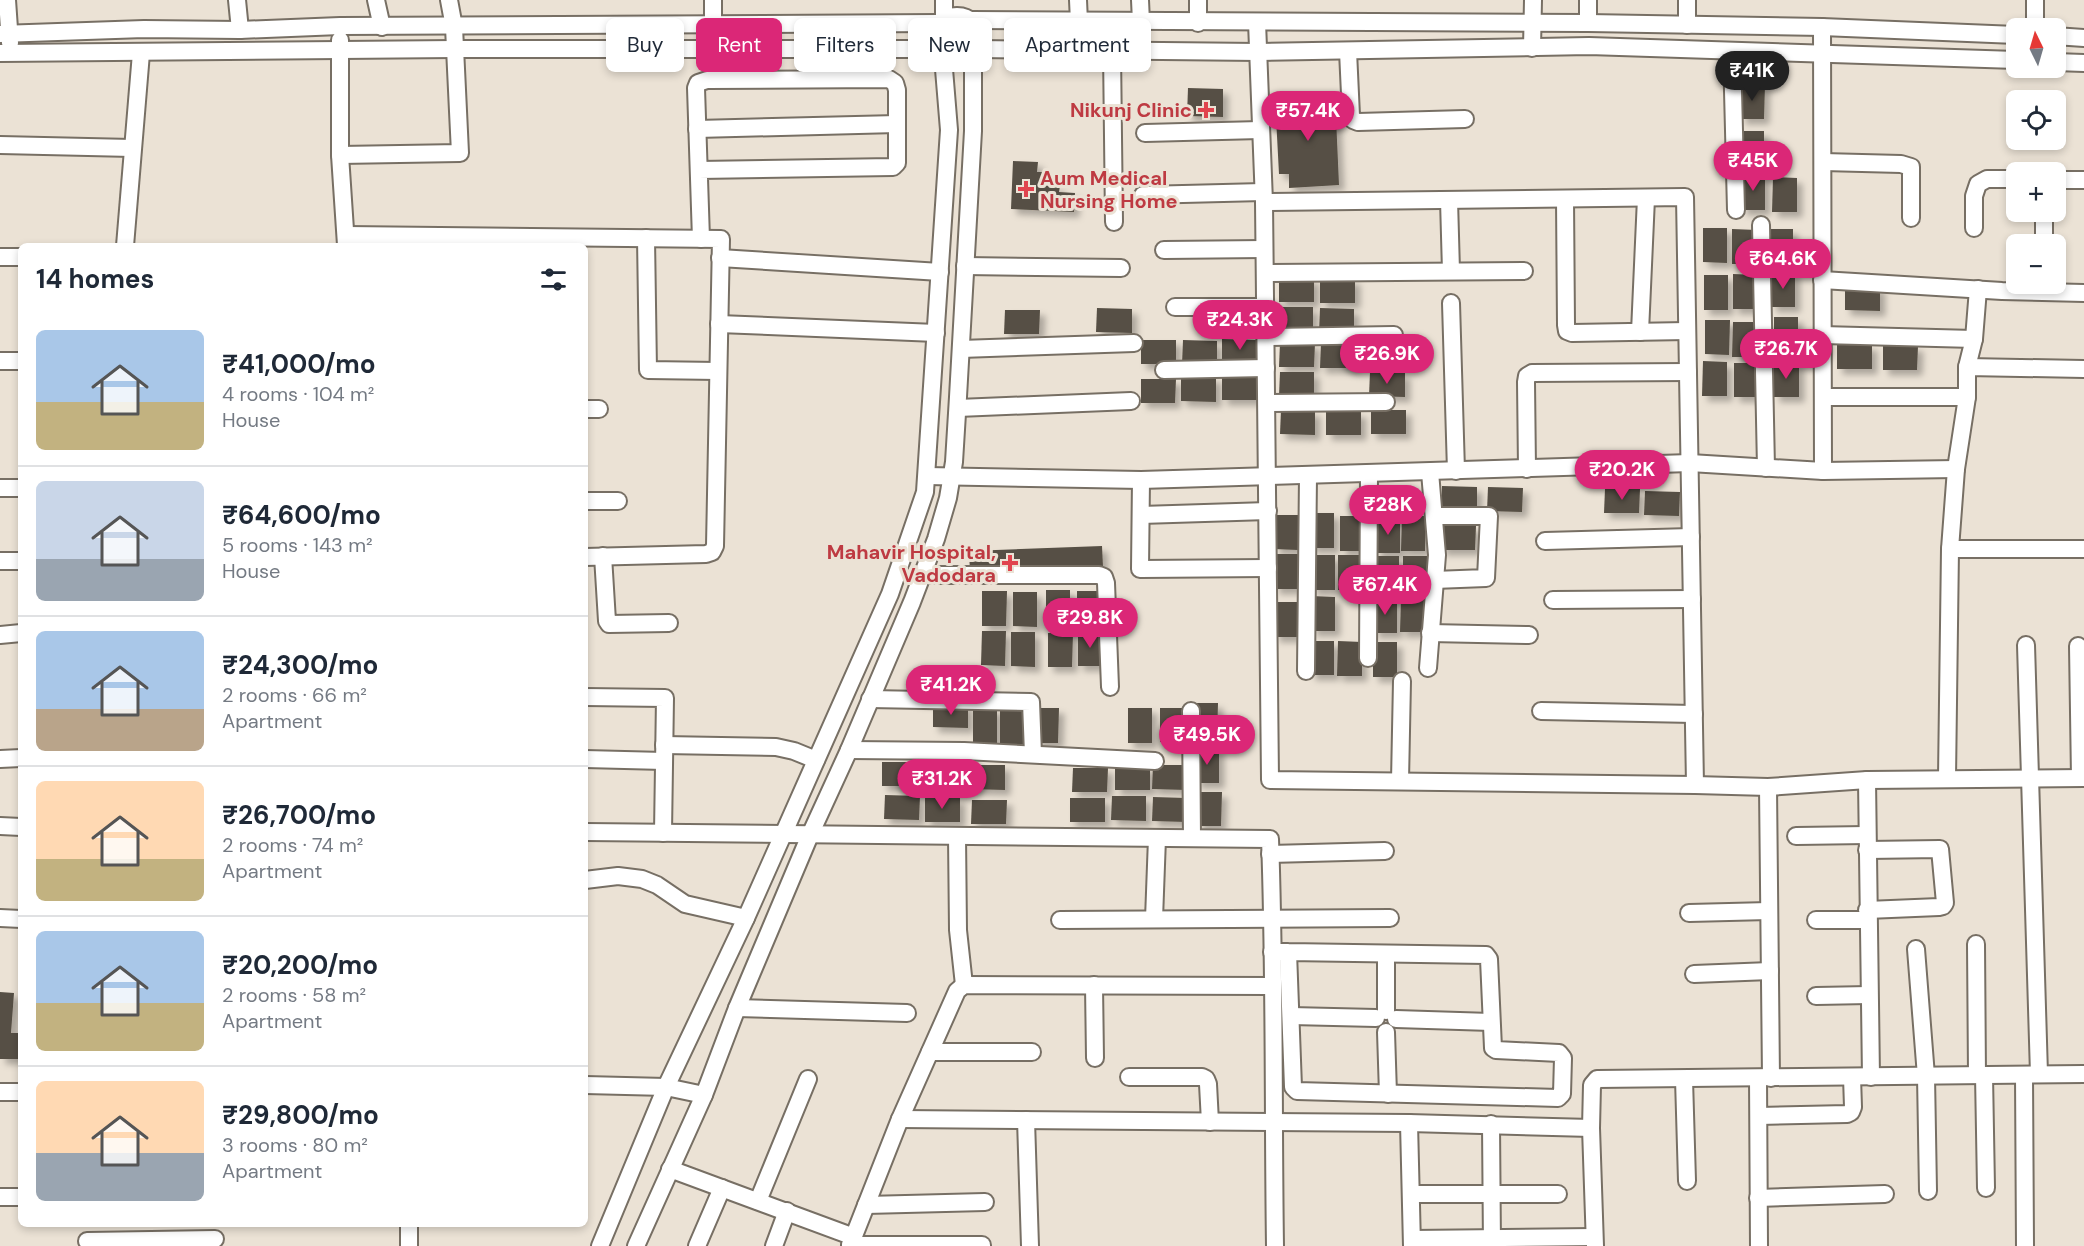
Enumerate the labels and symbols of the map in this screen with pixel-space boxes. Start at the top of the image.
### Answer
north arrow [2006,18,2066,78]
pin: ₹41K [1716,51,1788,102]
pin: ₹57.4K [1259,91,1357,142]
place label: Nikunj Clinic [1070,97,1192,123]
marker: Nikunj Clinic [1197,101,1215,119]
pin: ₹45K [1717,141,1789,192]
place label: Aum Medical Nursing Home [1040,165,1178,214]
marker: Aum Medical Nursing Home [1017,180,1035,198]
pin: ₹64.6K [1734,239,1832,290]
pin: ₹24.3K [1191,300,1289,351]
pin: ₹26.7K [1737,329,1835,380]
pin: ₹26.9K [1338,334,1436,385]
pin: ₹20.2K [1573,450,1671,501]
pin: ₹28K [1352,485,1424,536]
place label: Mahavir Hospital, Vadodara [827,539,996,588]
marker: Mahavir Hospital, Vadodara [1001,554,1019,572]
pin: ₹67.4K [1336,565,1434,616]
pin: ₹29.8K [1041,598,1139,649]
pin: ₹41.2K [902,665,1000,716]
pin: ₹49.5K [1158,715,1256,766]
pin: ₹31.2K [893,759,991,810]

